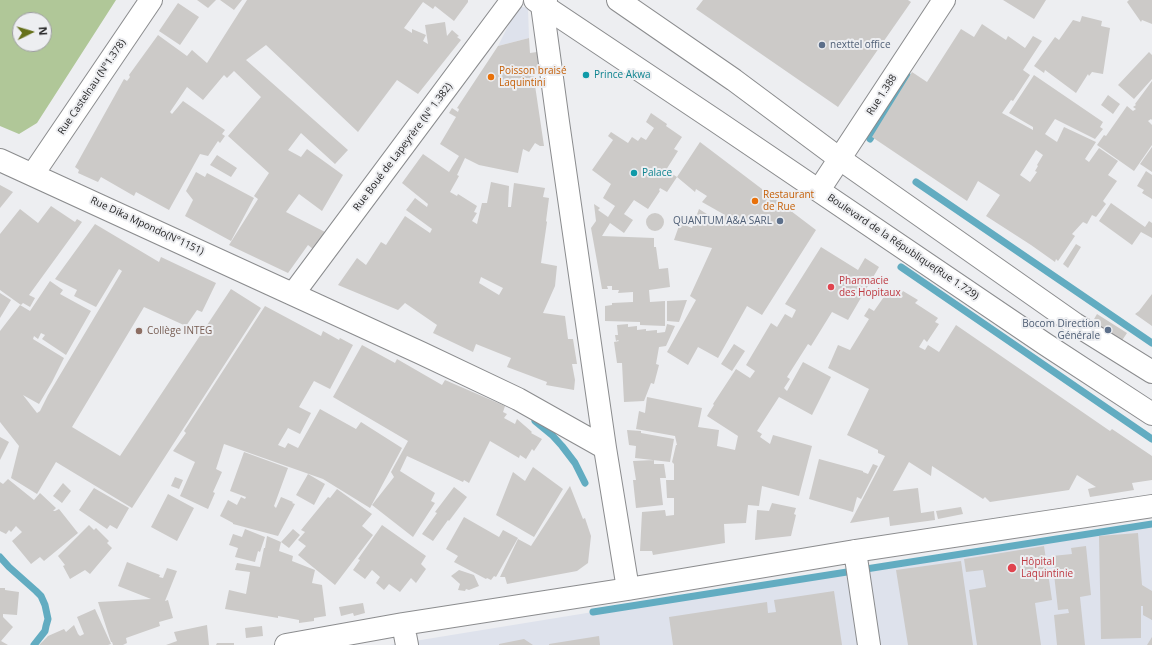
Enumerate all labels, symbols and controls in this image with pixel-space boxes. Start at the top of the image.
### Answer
north arrow [12,12,52,52]
text: N [36,26,51,36]
street label: Rue Castelnau (N°1.378) [56,37,128,137]
place label: nexttel office [830,39,891,51]
marker: nexttel office [817,40,827,50]
place label: Poisson braisé Laquintini [499,65,566,88]
place label: Prince Akwa [594,69,651,81]
marker: Prince Akwa [581,70,591,80]
marker: Poisson braisé Laquintini [486,72,496,82]
street label: Rue 1.388 [864,72,900,118]
street label: Rue Boué de Lapeyrère (N° 1.382) [351,81,455,213]
place label: Palace [642,167,672,179]
marker: Palace [629,168,639,178]
place label: Restaurant de Rue [763,189,814,212]
street label: Boulevard de la République(Rue 1.729) [825,192,981,302]
street label: Rue Dika Mpondo(N°1151) [88,194,206,258]
marker: Restaurant de Rue [750,196,760,206]
place label: QUANTUM A&A SARL [673,215,772,227]
marker: QUANTUM A&A SARL [775,216,785,226]
place label: Pharmacie des Hopitaux [839,275,901,298]
marker: Pharmacie des Hopitaux [826,282,836,292]
place label: Bocom Direction Générale [1022,318,1100,342]
place label: Collège INTEG [147,325,212,337]
marker: Bocom Direction Générale [1103,325,1113,335]
marker: Collège INTEG [134,326,144,336]
place label: Hôpital Laquintinie [1021,556,1073,580]
marker: Hôpital Laquintinie [1006,562,1018,574]

